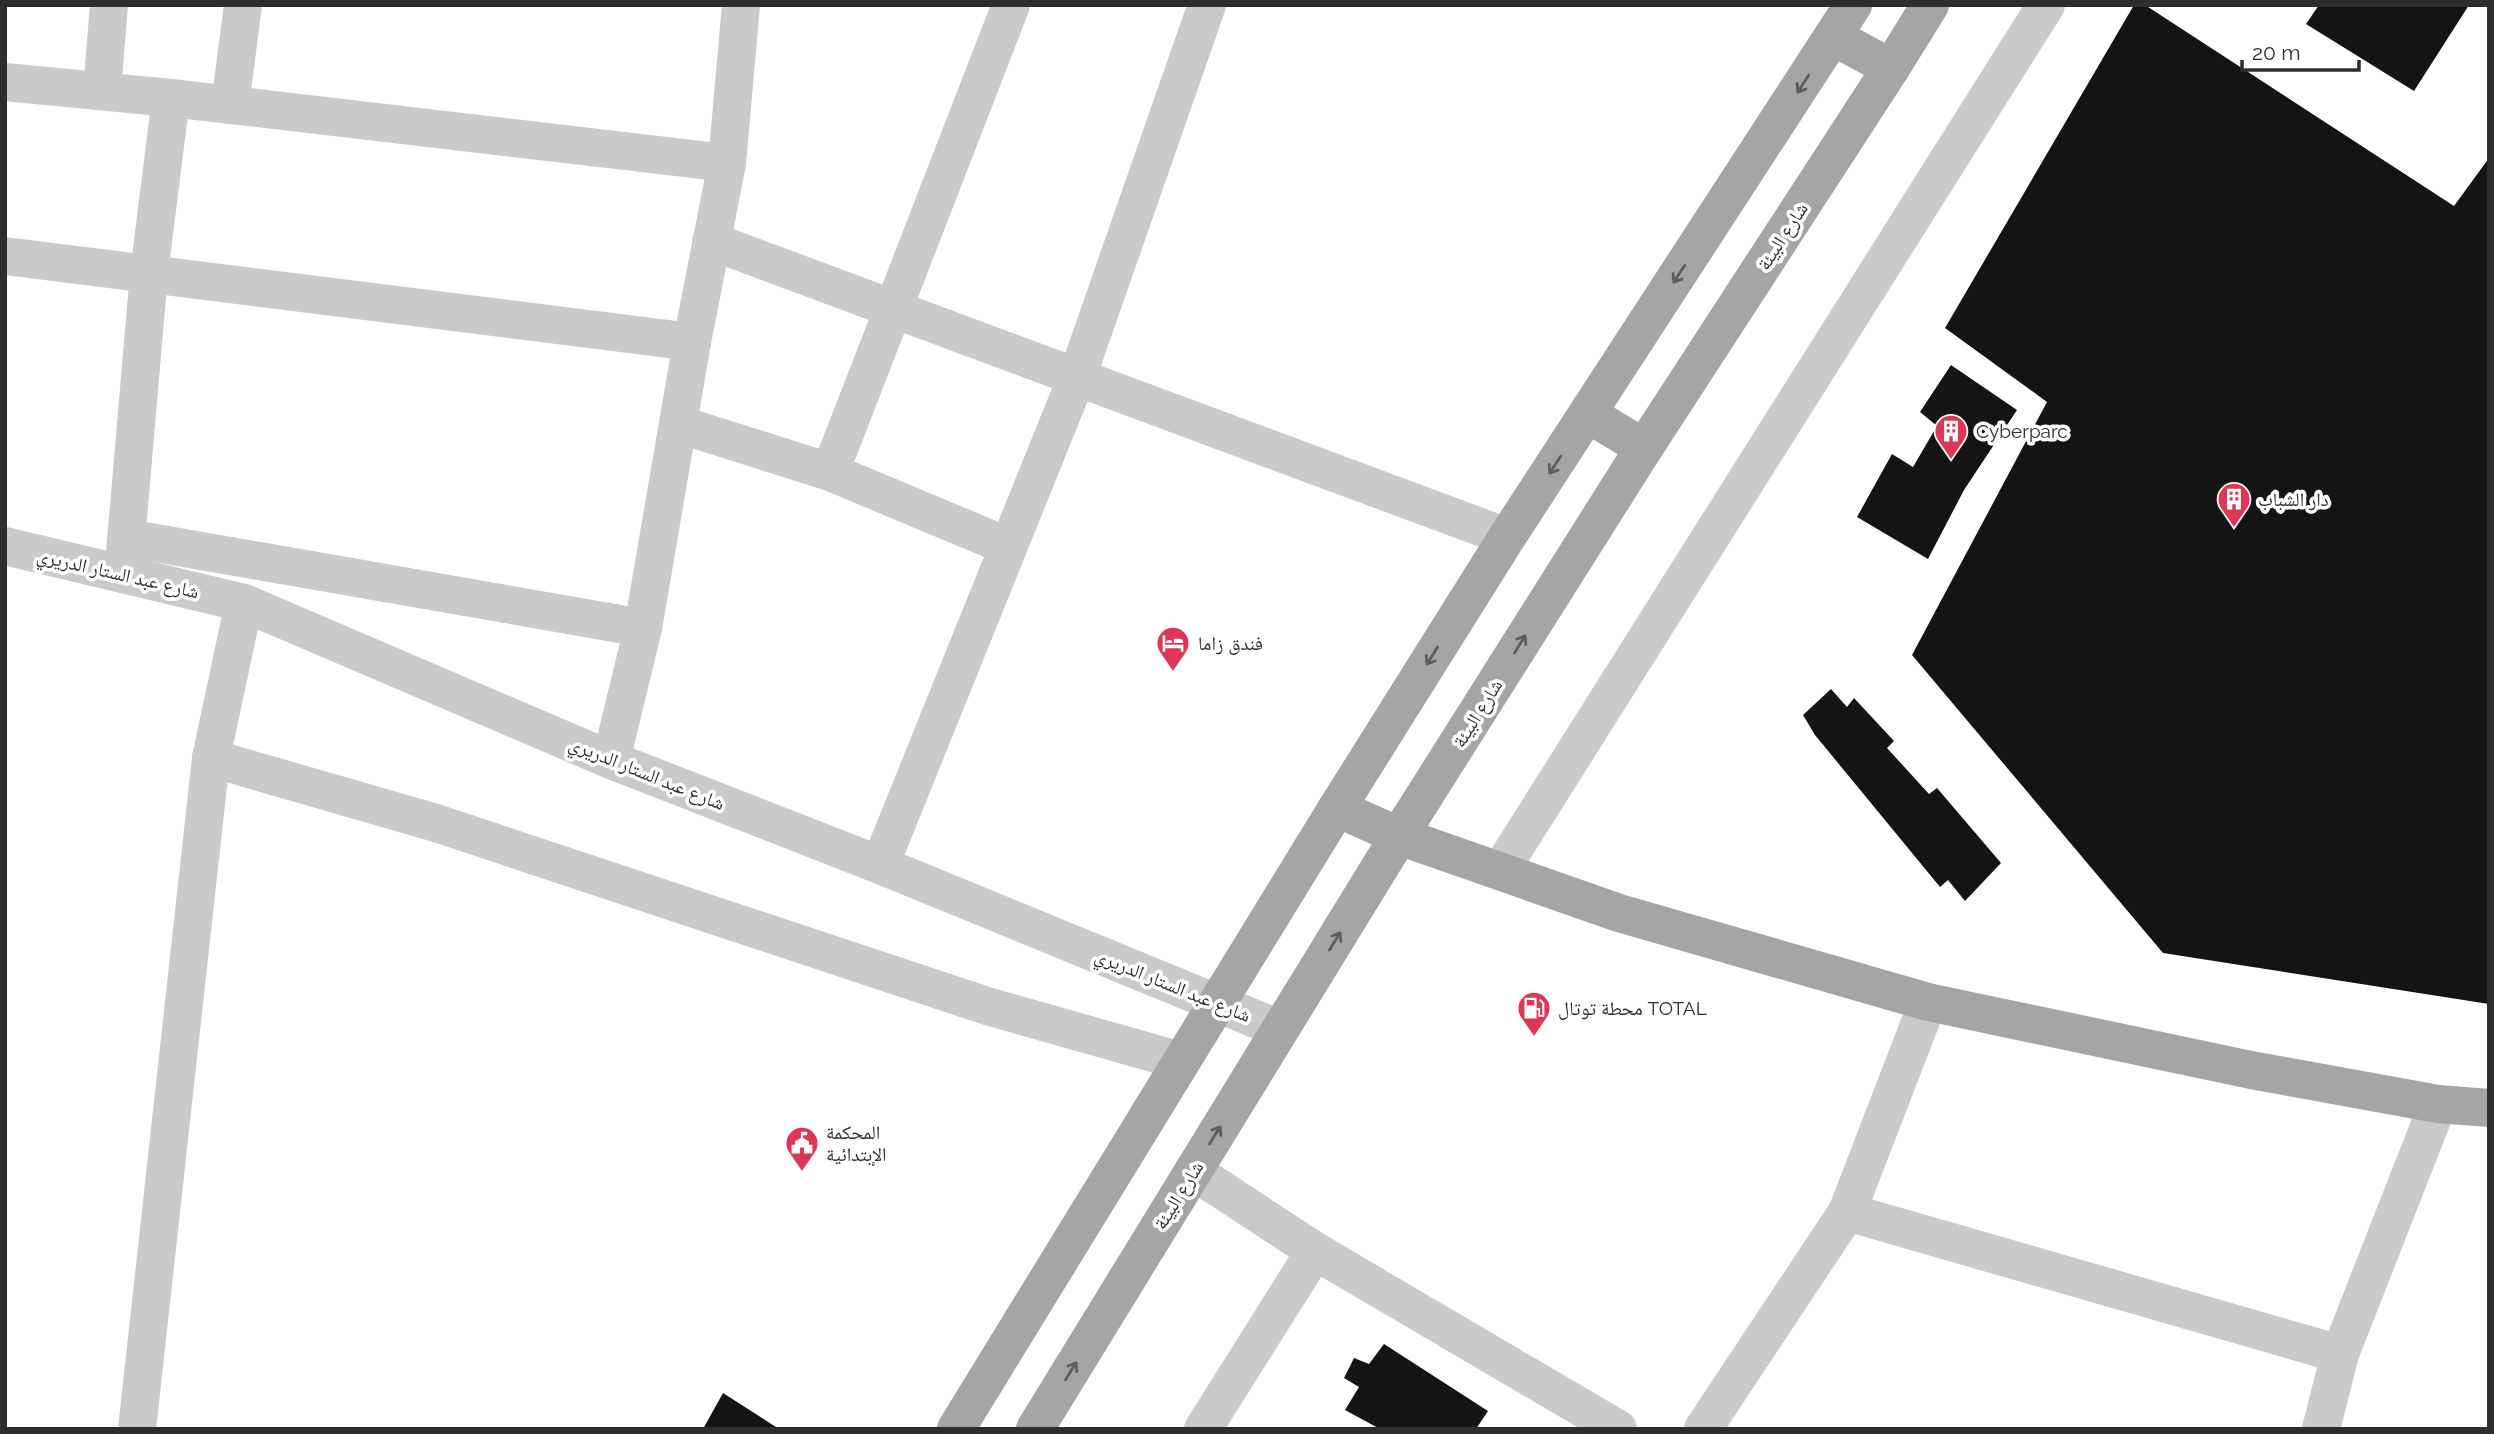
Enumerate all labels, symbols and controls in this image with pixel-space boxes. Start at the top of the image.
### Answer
scale bar [2242,28,2359,72]
text: 20 m [2252,40,2300,65]
one-way arrow [1796,73,1810,93]
street label: شارع البيئة [1752,198,1813,274]
one-way arrow [1672,264,1686,283]
building icon: Cyberparc [1932,412,1970,461]
place label: Cyberparc [1976,420,2068,442]
one-way arrow [1547,454,1561,474]
building icon: دار الشباب [2215,480,2253,529]
place label: دار الشباب [2258,488,2329,511]
street label: شارع عبد الستار الدريري [34,544,201,607]
hotel icon: فندق زاما [1154,624,1192,673]
place label: فندق زاما [1198,632,1263,655]
one-way arrow [1514,635,1528,655]
one-way arrow [1425,646,1439,666]
street label: شارع البيئة [1448,675,1507,752]
street label: شارع عبد الستار الدريري [564,732,728,819]
one-way arrow [1327,932,1342,951]
street label: شارع عبد الستار الدريري [1090,944,1254,1031]
fuel station icon: محطة توتال TOTAL [1515,989,1553,1038]
place label: محطة توتال TOTAL [1558,997,1707,1020]
place label: المحكمة الإبتدائية [826,1121,887,1167]
public building icon: المحكمة الإبتدائية [783,1124,821,1173]
one-way arrow [1209,1125,1223,1145]
street label: شارع البيئة [1149,1157,1208,1234]
one-way arrow [1064,1361,1078,1381]

